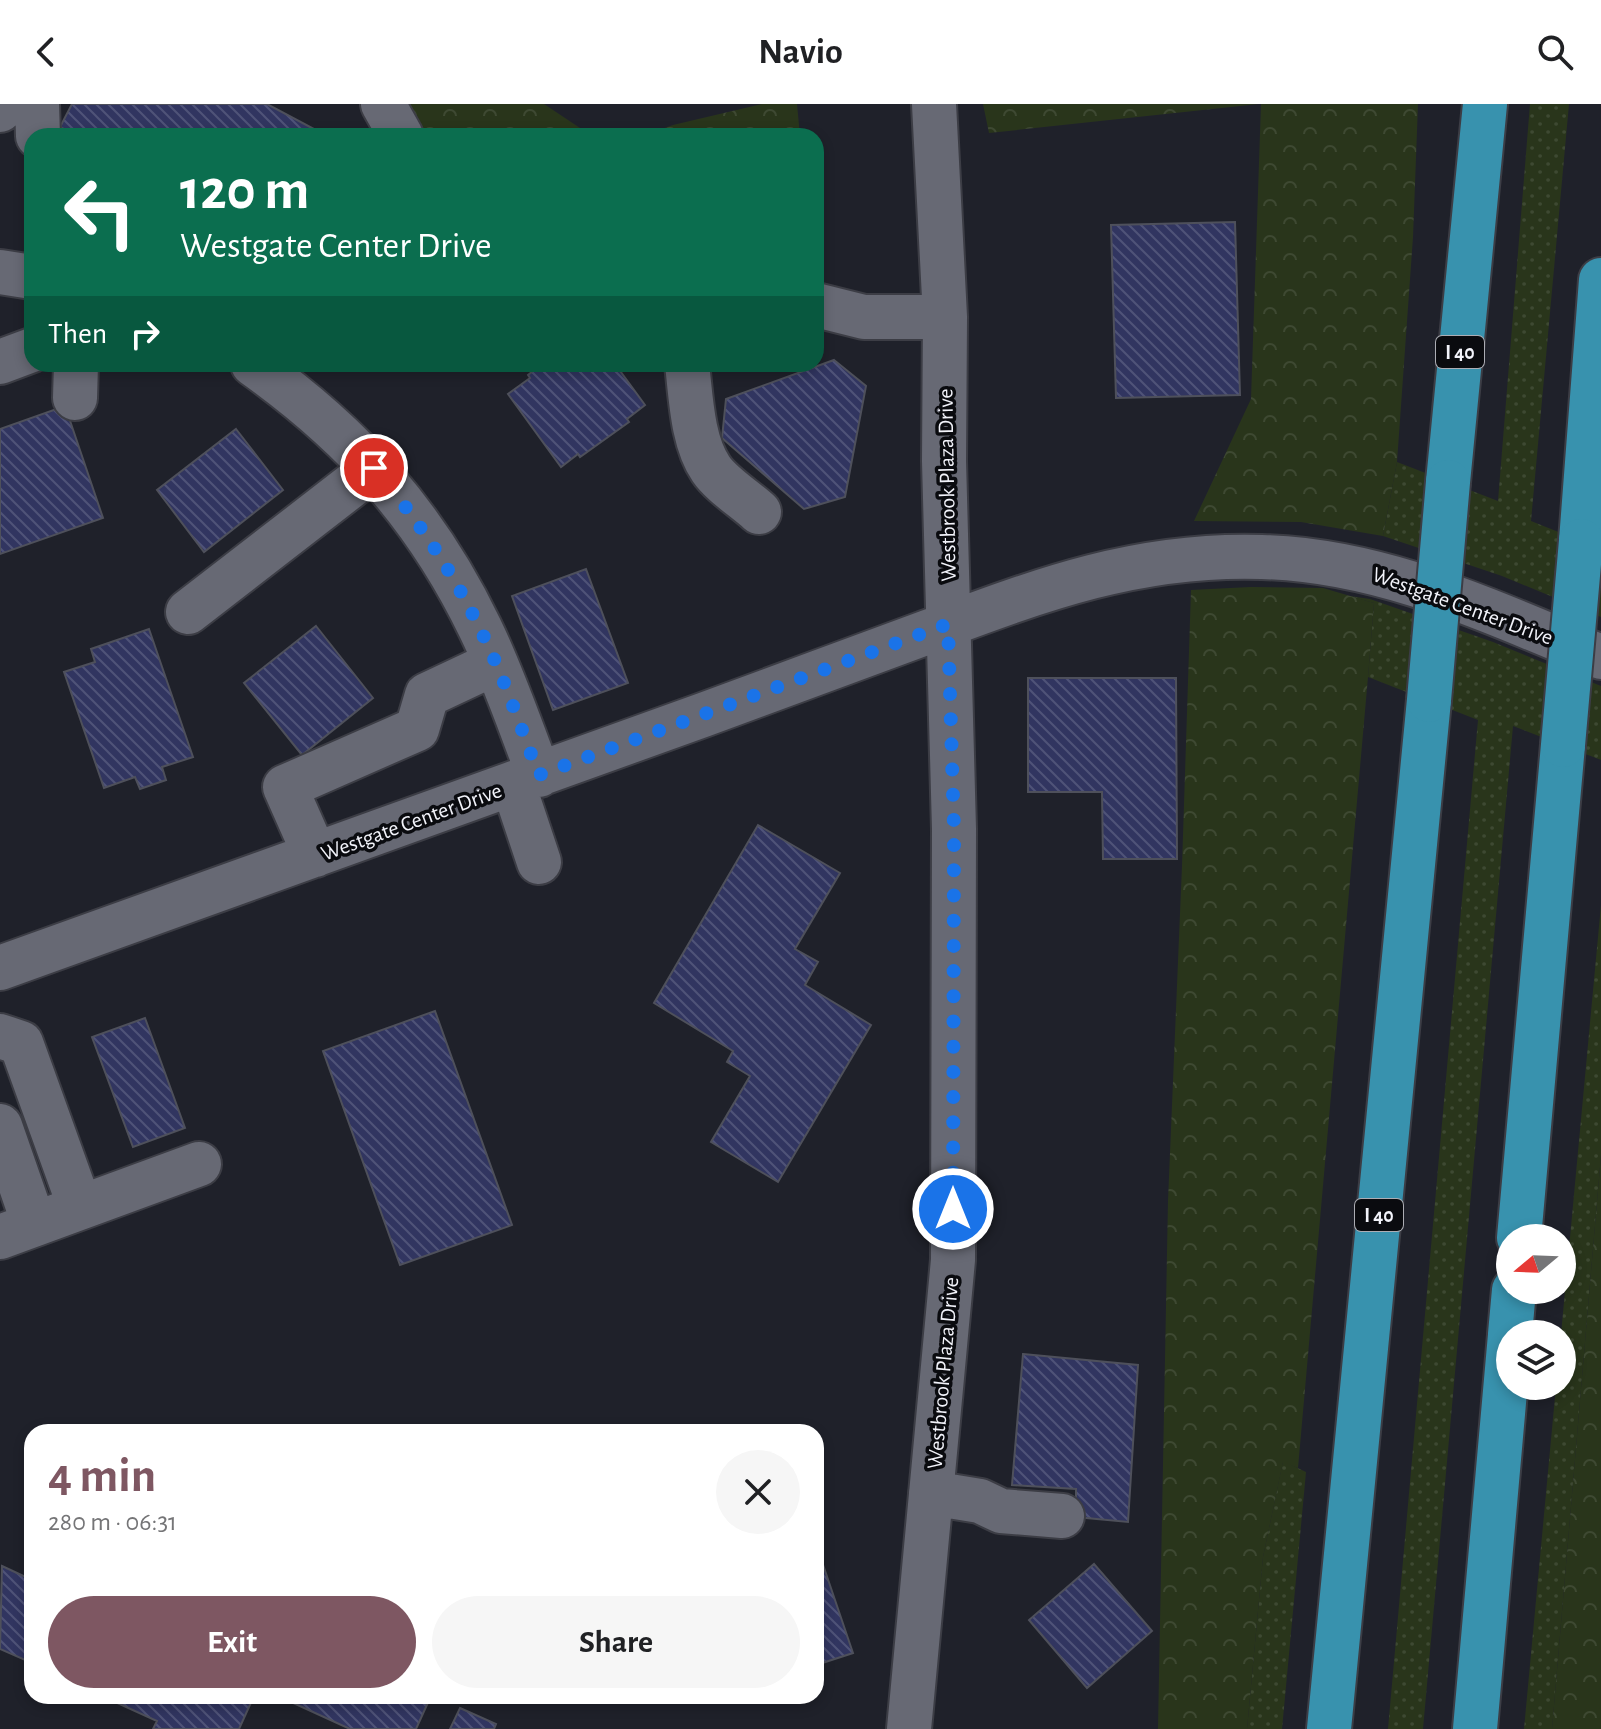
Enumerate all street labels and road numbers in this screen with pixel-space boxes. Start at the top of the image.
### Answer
road number: I 40 [1436,336,1484,368]
street label: Westbrook Plaza Drive [934,388,960,582]
street label: Westgate Center Drive [1369,563,1556,649]
street label: Westgate Center Drive [318,779,505,865]
road number: I 40 [1355,1199,1403,1231]
street label: Westbrook Plaza Drive [924,1276,962,1470]

